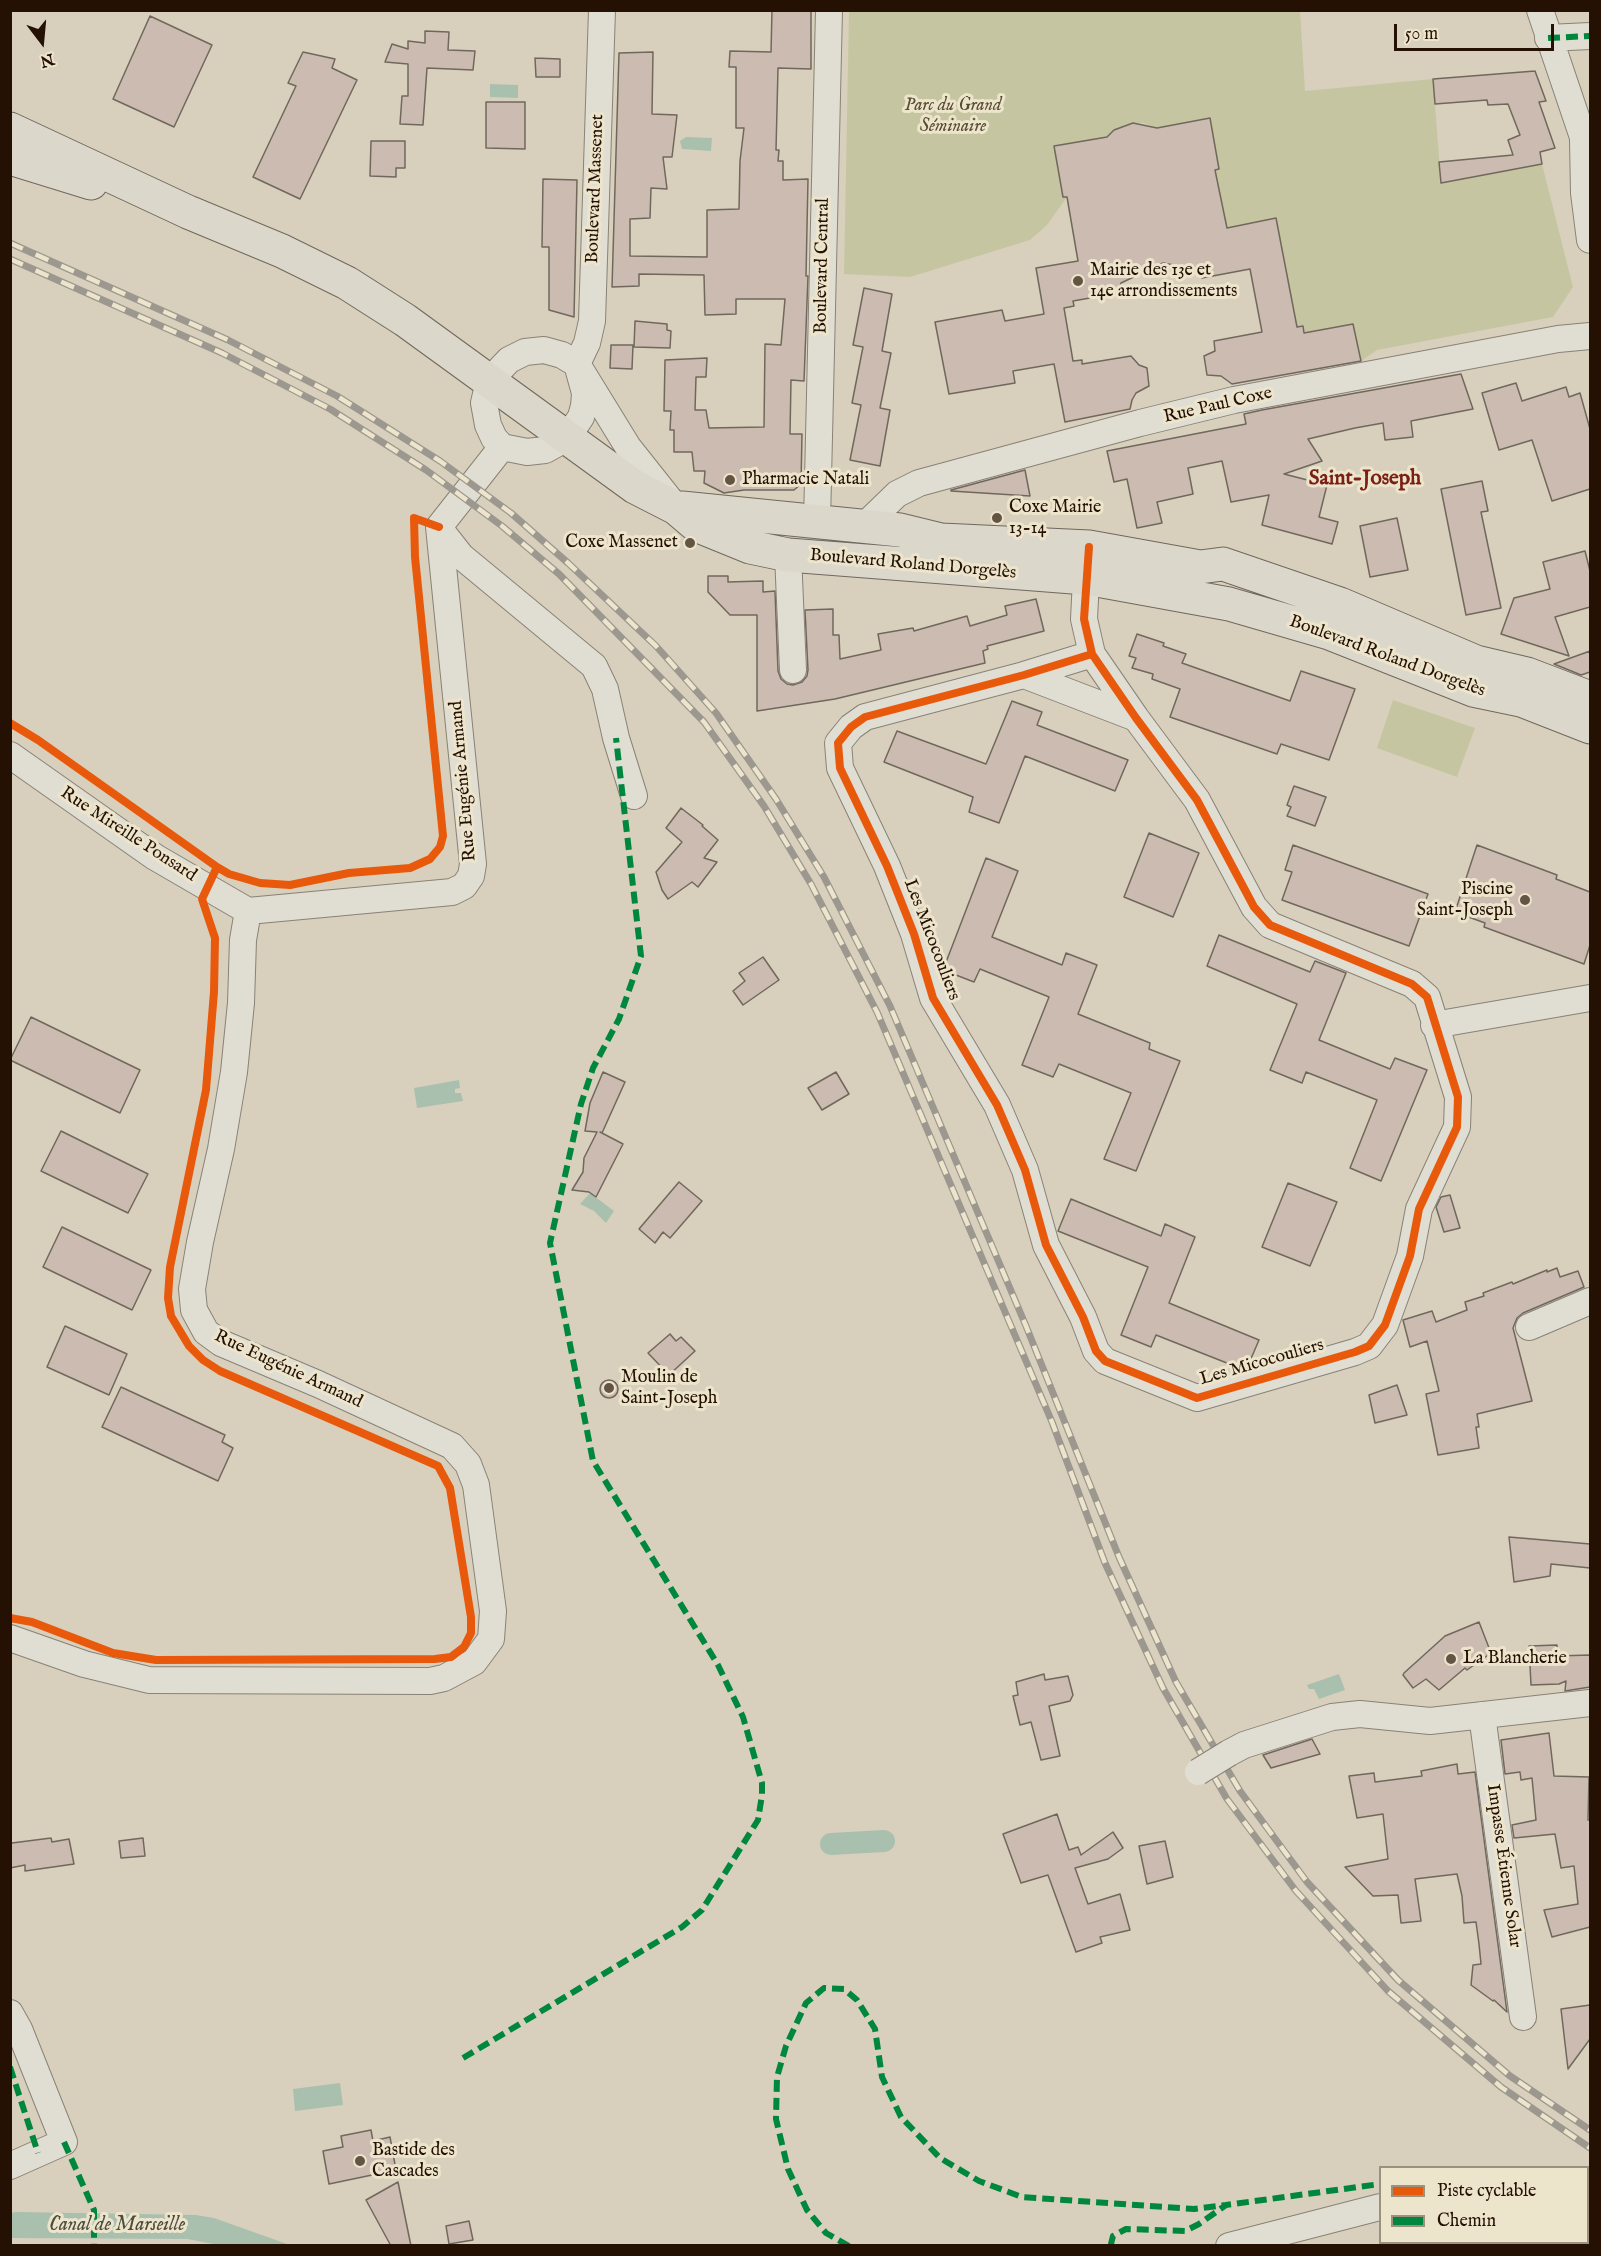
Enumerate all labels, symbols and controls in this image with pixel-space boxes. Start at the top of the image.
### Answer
north arrow [12,12,72,72]
scale bar [1397,12,1558,50]
text: 50 m [1405,23,1438,46]
text: N [38,48,56,71]
park label: Parc du Grand Séminaire [905,95,1001,138]
street label: Boulevard Massenet [583,114,609,264]
street label: Boulevard Central [811,198,835,334]
place label: Mairie des 13e et 14e arrondissements [1090,260,1237,302]
marker: Mairie des 13e et 14e arrondissements [1071,274,1085,288]
street label: Rue Paul Coxe [1162,383,1274,429]
district label: Saint-Joseph [1309,467,1421,493]
place label: Pharmacie Natali [742,469,869,491]
marker: Pharmacie Natali [723,473,737,487]
place label: Coxe Mairie 13-14 [1009,497,1101,540]
marker: Coxe Mairie 13-14 [990,511,1004,525]
place label: Coxe Massenet [565,532,678,554]
marker: Coxe Massenet [683,536,697,550]
street label: Boulevard Roland Dorgelès [809,545,1017,585]
street label: Boulevard Roland Dorgelès [1286,611,1488,703]
street label: Rue Eugénie Armand [446,700,482,862]
street label: Rue Mireille Ponsard [56,783,200,887]
street label: Les Micocouliers [898,876,964,1004]
place label: Piscine Saint-Joseph [1417,879,1513,922]
marker: Piscine Saint-Joseph [1518,893,1532,907]
street label: Rue Eugénie Armand [210,1326,366,1414]
street label: Les Micocouliers [1197,1335,1327,1391]
place label: Moulin de Saint-Joseph [621,1367,717,1410]
marker: Moulin de Saint-Joseph [602,1381,616,1395]
place label: La Blancherie [1463,1648,1567,1670]
marker: La Blancherie [1444,1652,1458,1666]
street label: Impasse Étienne Solar [1481,1783,1525,1949]
place label: Bastide des Cascades [372,2140,455,2182]
marker: Bastide des Cascades [353,2154,367,2168]
legend [1379,2166,1589,2244]
text: Piste cyclable [1437,2180,1536,2203]
text: Chemin [1437,2210,1496,2233]
water label: Canal de Marseille [49,2214,185,2238]

